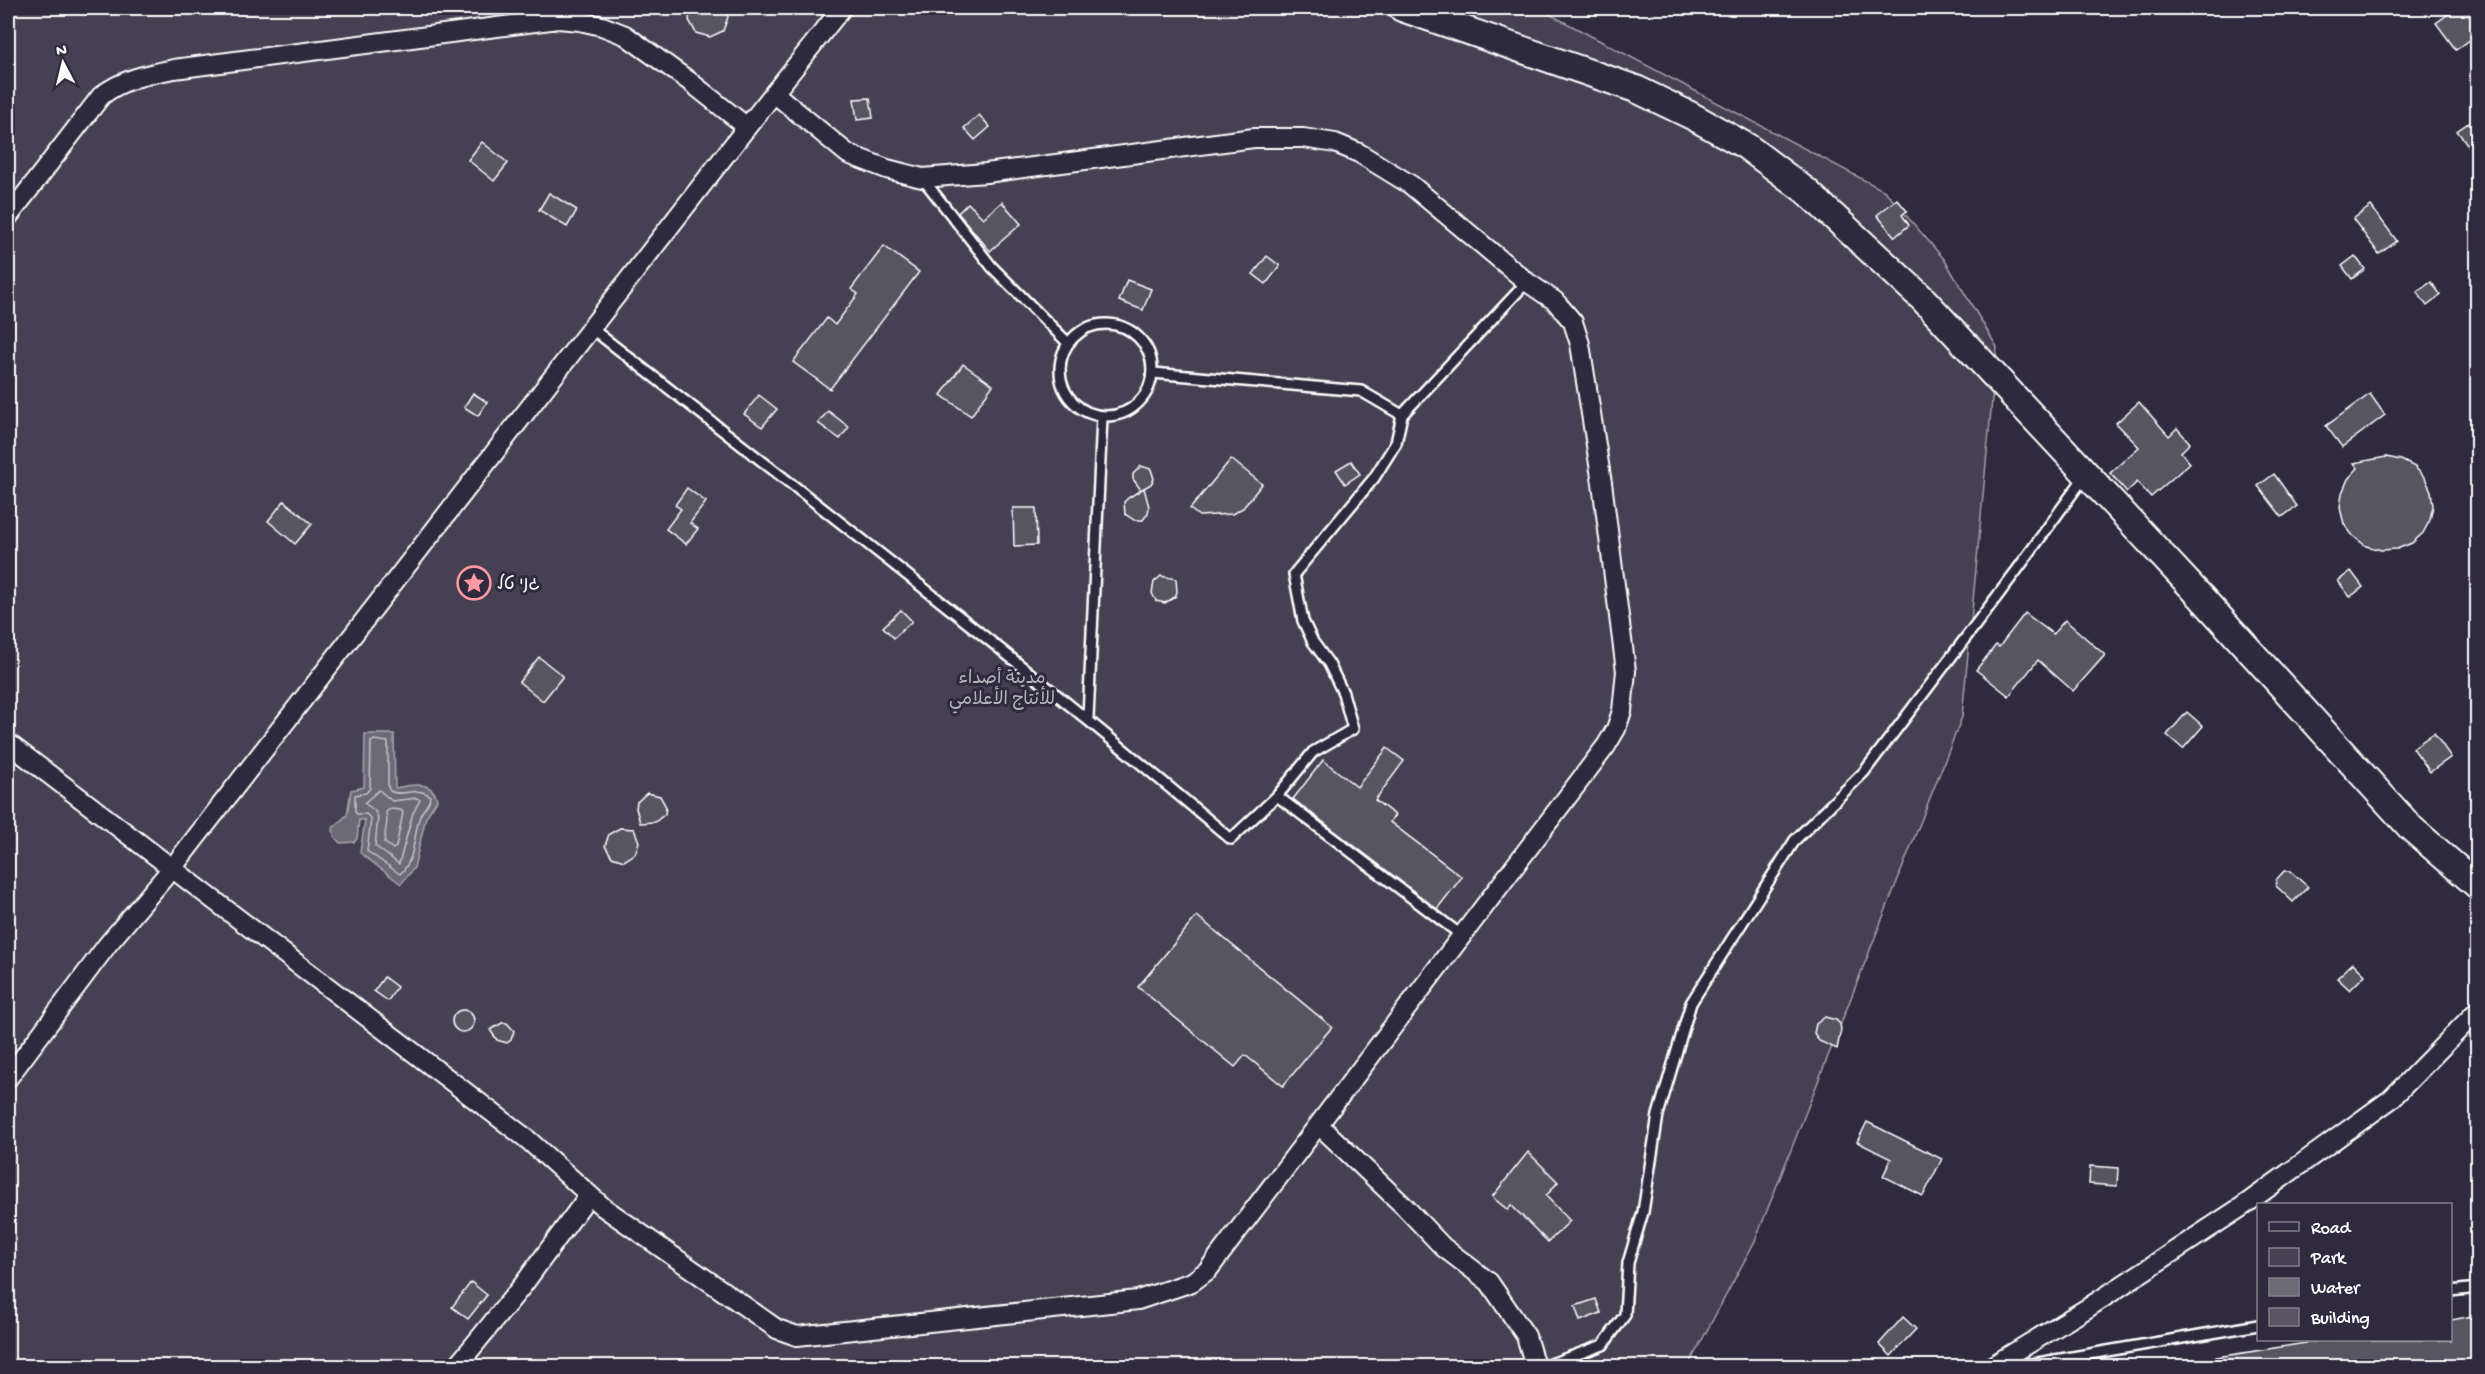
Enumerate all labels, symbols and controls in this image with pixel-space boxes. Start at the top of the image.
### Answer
north arrow [33,33,93,93]
text: N [55,41,68,62]
place icon: גני טל [456,565,492,601]
place label: גני טל [497,573,540,596]
park label: مدينة أصداء للأنتاج الأعلامي [949,667,1055,714]
legend [2257,1203,2452,1341]
text: Road [2311,1219,2352,1240]
text: Park [2310,1249,2347,1270]
text: Water [2311,1279,2361,1300]
text: Building [2310,1309,2370,1330]

